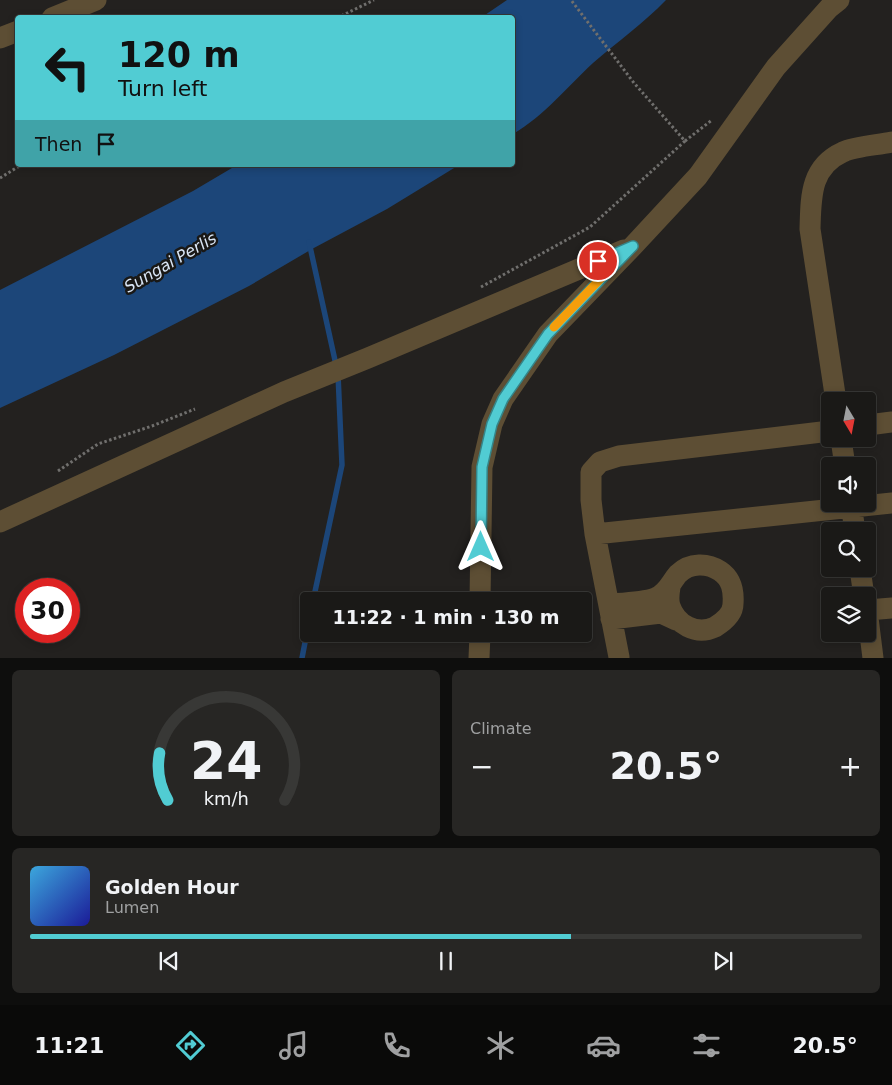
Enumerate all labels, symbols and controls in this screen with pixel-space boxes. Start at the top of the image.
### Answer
icon: left [35,35,100,100]
text: 120 m [118,35,240,75]
text: Turn left [118,76,207,101]
icon: arrive [92,130,120,158]
text: Then [35,133,82,155]
water label: Sungai Perlis [121,228,220,296]
pin [577,240,619,282]
icon: arrive [584,247,612,275]
north arrow [821,392,876,448]
map controls [821,392,876,642]
button: sound [821,457,876,512]
position arrow [454,520,506,572]
button: search [821,522,876,577]
speed limit sign: 30 [15,578,80,643]
button: layers [821,587,876,642]
text: 11:22 · 1 min · 130 m [332,606,560,628]
text: Climate [470,719,532,738]
text: 24 [190,731,262,791]
text: 20.5° [610,744,722,788]
text: − [470,750,493,783]
text: + [839,750,862,783]
text: km/h [203,788,249,809]
text: Golden Hour [105,876,239,898]
text: Lumen [105,898,159,917]
icon: previous [155,947,183,975]
icon: pause [432,947,460,975]
icon: next [709,947,737,975]
icon: directions [173,1028,208,1063]
icon: music [276,1028,311,1063]
icon: phone [379,1028,414,1063]
icon: climate [483,1028,518,1063]
icon: car [586,1028,621,1063]
icon: filters [689,1028,724,1063]
text: 11:21 [34,1033,104,1058]
text: 20.5° [792,1033,858,1058]

